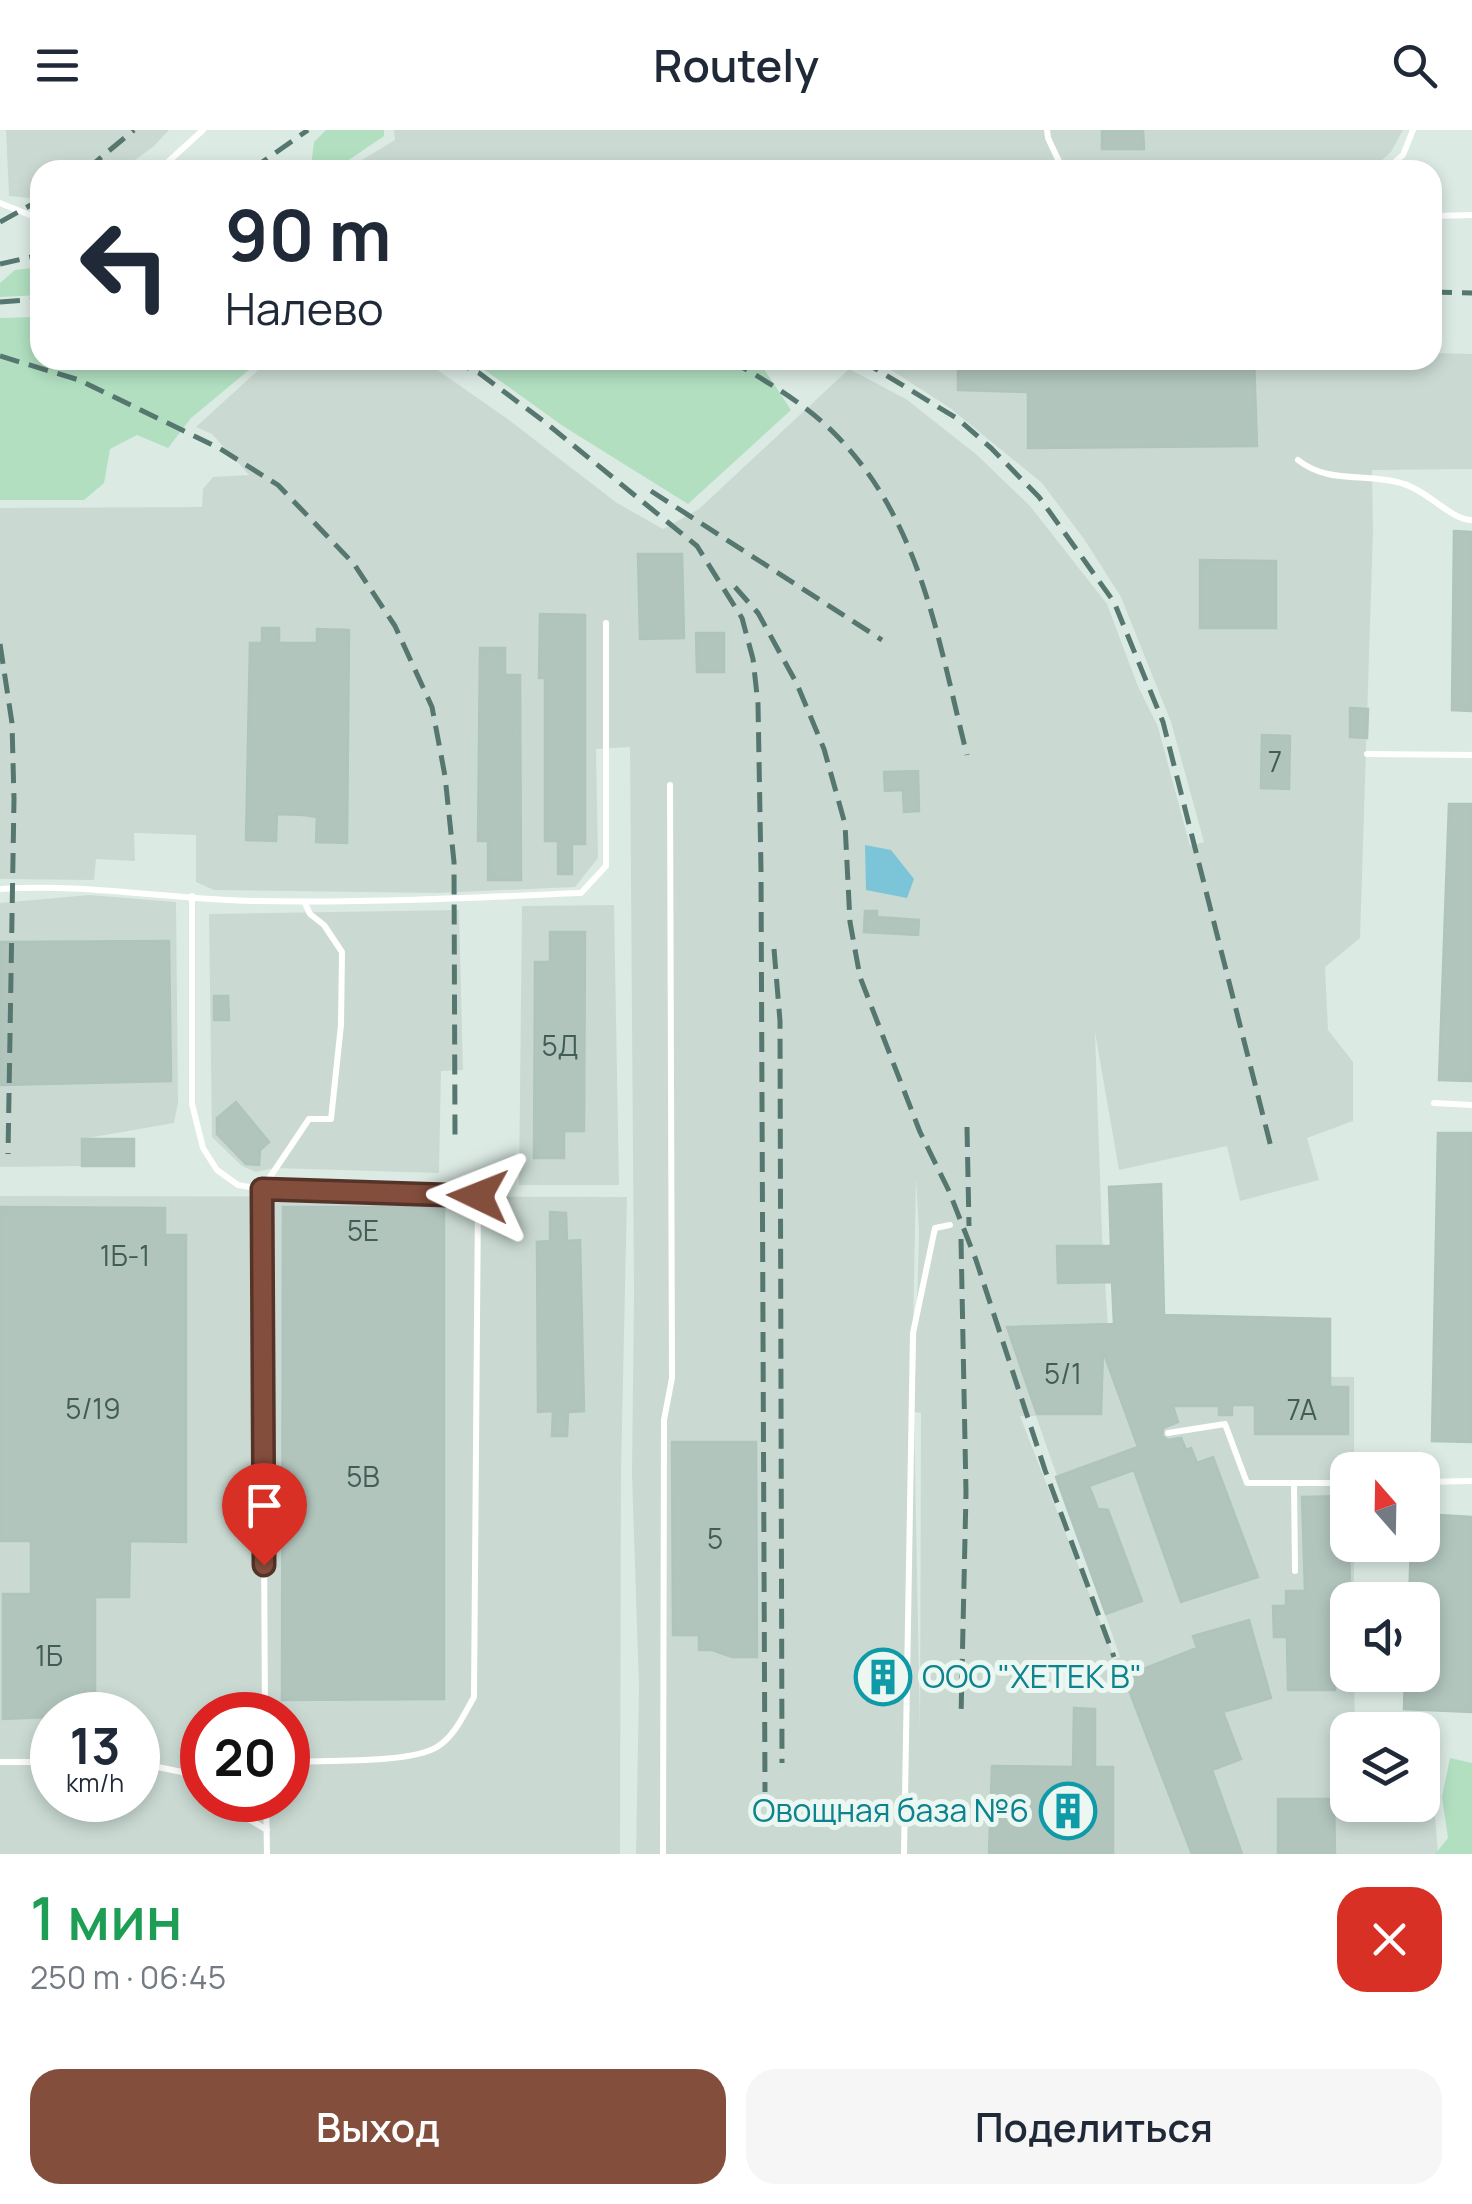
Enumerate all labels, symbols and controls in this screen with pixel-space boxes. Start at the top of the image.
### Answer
text: Routely [653,34,819,96]
icon: menu [30,38,85,93]
icon: search [1387,38,1442,93]
text: 90 m [225,186,392,282]
icon: left [60,200,190,330]
text: Налево [225,277,384,339]
house number: 7 [1268,742,1282,780]
house number: 5Д [542,1026,578,1064]
position arrow [426,1144,530,1248]
house number: 5Е [347,1211,379,1249]
house number: 1Б-1 [100,1236,150,1274]
house number: 5/1 [1044,1354,1082,1392]
house number: 5/19 [65,1389,121,1427]
house number: 7А [1287,1390,1318,1428]
north arrow [1330,1452,1440,1562]
map controls [1330,1452,1440,1822]
house number: 5В [346,1457,380,1495]
pin [222,1463,307,1566]
icon: arrive [237,1478,292,1533]
house number: 5 [707,1519,723,1557]
button: sound [1330,1582,1440,1692]
house number: 1Б [35,1636,63,1674]
building icon: ООО "ХЕТЕК В" [853,1647,913,1707]
place label: ООО "ХЕТЕК В" [922,1654,1142,1698]
speed limit sign: 20 [180,1692,310,1822]
text: 13 [70,1711,120,1779]
button: layers [1330,1712,1440,1822]
text: km/h [66,1765,124,1800]
building icon: Овощная база №6 [1038,1781,1098,1841]
place label: Овощная база №6 [752,1788,1029,1832]
text: 1 мин [30,1876,183,1958]
button: close [1337,1887,1442,1992]
text: 250 m · 06:45 [30,1955,226,1999]
button: Выход [30,2069,726,2184]
button: Поделиться [746,2069,1442,2184]

